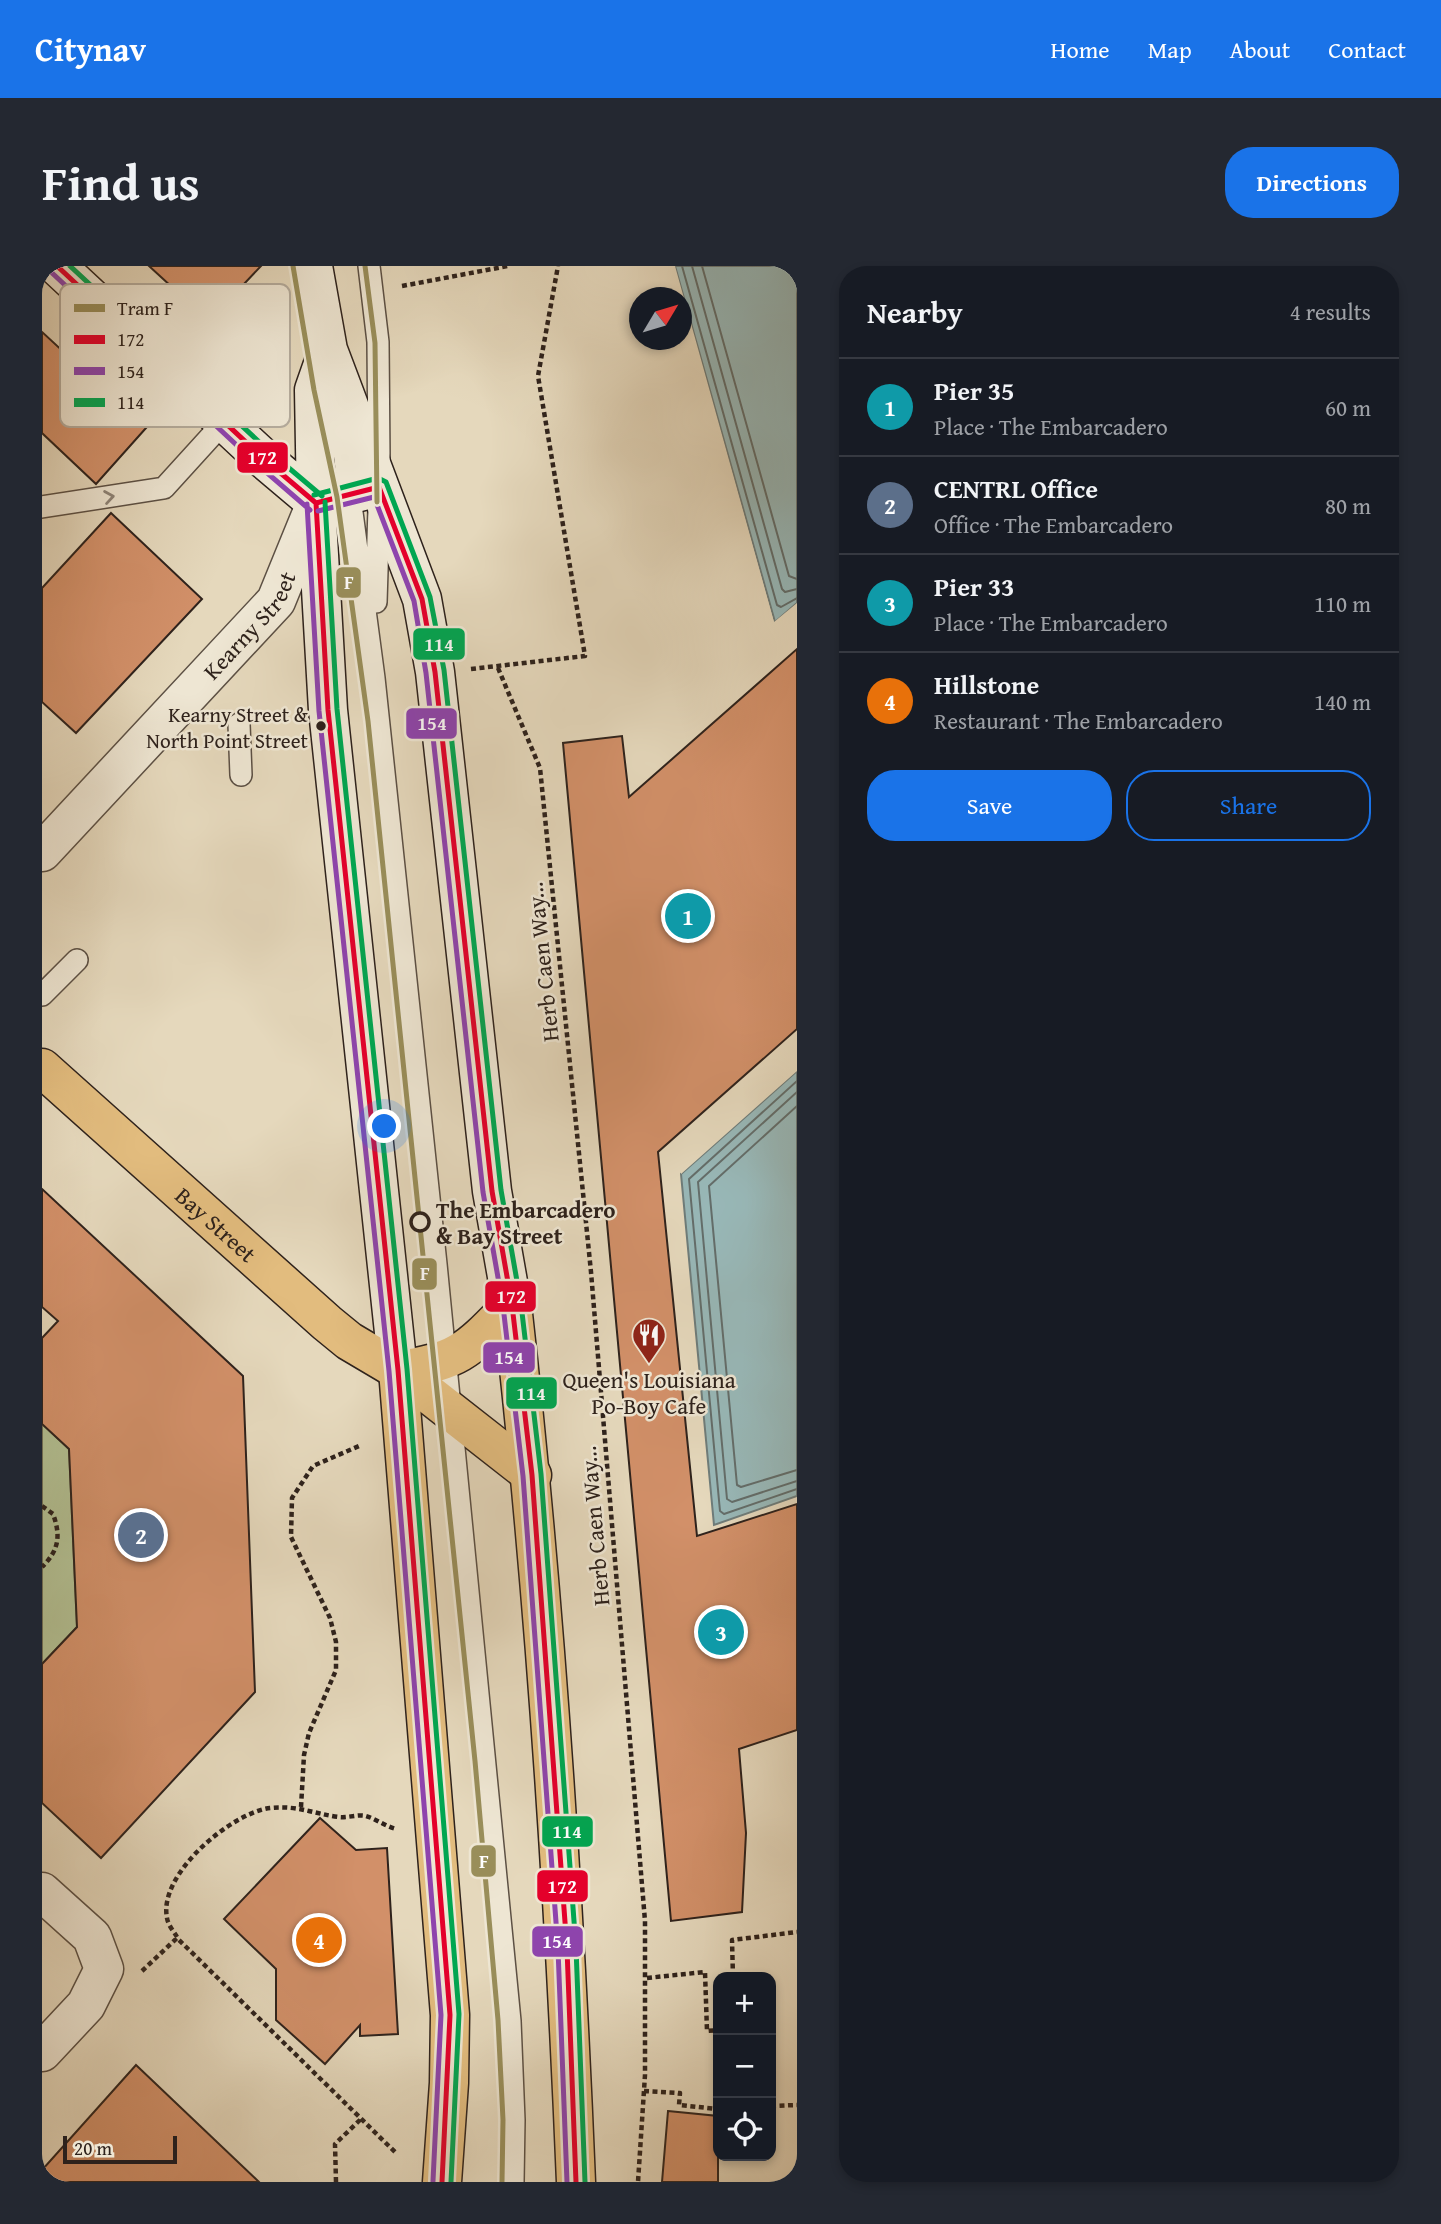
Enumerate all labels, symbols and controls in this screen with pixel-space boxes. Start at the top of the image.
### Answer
text: Citynav [35,25,146,73]
text: Home [1051,32,1110,67]
text: Map [1148,32,1192,67]
text: About [1230,32,1290,67]
text: Contact [1328,32,1406,67]
text: Find us [42,146,200,218]
button: Directions [1225,147,1399,218]
legend [60,284,290,427]
north arrow [629,287,692,350]
text: Nearby [867,290,963,334]
text: Tram F [117,294,173,322]
text: 4 results [1290,295,1371,328]
text: 172 [117,325,144,353]
text: 154 [117,357,144,385]
text: Pier 35 [934,371,1015,410]
text: 114 [117,388,144,416]
text: 1 [884,391,896,424]
text: 60 m [1325,391,1371,424]
text: Place · The Embarcadero [934,410,1168,443]
line badge: 172 [236,441,289,474]
text: 172 [247,443,277,471]
text: CENTRL Office [934,469,1098,508]
text: 2 [884,489,896,522]
text: 80 m [1325,489,1371,522]
one-way arrow [104,490,115,505]
text: Office · The Embarcadero [934,508,1173,541]
street label: Kearny Street [195,566,303,686]
line badge: F [335,566,362,599]
text: Pier 33 [934,567,1015,606]
text: F [344,568,354,596]
text: 3 [884,587,896,620]
text: 110 m [1314,587,1371,620]
text: Place · The Embarcadero [934,606,1168,639]
line badge: 114 [412,627,466,661]
text: 114 [424,630,454,658]
text: Hillstone [934,665,1039,704]
text: 4 [884,685,896,718]
text: 140 m [1314,685,1371,718]
place label: Kearny Street & North Point Street [146,699,309,756]
text: Restaurant · The Embarcadero [934,704,1223,737]
line badge: 154 [405,707,458,740]
text: 154 [417,709,447,737]
marker: Kearny Street & North Point Street [314,719,328,733]
button: Save [867,770,1112,841]
button: Share [1126,770,1371,841]
street label: Herb Caen Way... [517,881,567,1043]
pin: 1 [665,890,711,942]
your location [367,1109,401,1143]
street label: Bay Street [169,1179,264,1269]
place label: The Embarcadero & Bay Street [436,1193,616,1252]
marker: The Embarcadero & Bay Street [410,1212,430,1232]
line badge: F [411,1257,438,1291]
text: F [420,1259,430,1287]
line badge: 172 [484,1280,537,1313]
text: 172 [496,1282,526,1310]
restaurant icon: Queen's Louisiana Po-Boy Cafe [630,1316,668,1365]
line badge: 154 [482,1341,536,1374]
text: 154 [494,1343,524,1371]
place label: Queen's Louisiana Po-Boy Cafe [562,1363,736,1422]
line badge: 114 [505,1376,558,1410]
text: 114 [516,1379,546,1407]
street label: Herb Caen Way... [571,1445,617,1607]
pin: 2 [118,1509,164,1561]
pin: 3 [698,1606,744,1658]
line badge: 114 [541,1815,594,1848]
text: 114 [552,1817,582,1845]
line badge: F [470,1844,497,1878]
text: F [479,1847,489,1875]
line badge: 172 [536,1869,589,1903]
text: 172 [547,1872,577,1900]
pin: 4 [296,1914,342,1966]
line badge: 154 [531,1925,584,1958]
text: 154 [542,1927,572,1955]
map controls [713,1972,776,2161]
button: + [713,1972,776,2035]
button: − [713,2035,776,2098]
button: locate [713,2098,776,2161]
scale bar [63,2133,177,2165]
text: 20 m [74,2134,112,2162]

